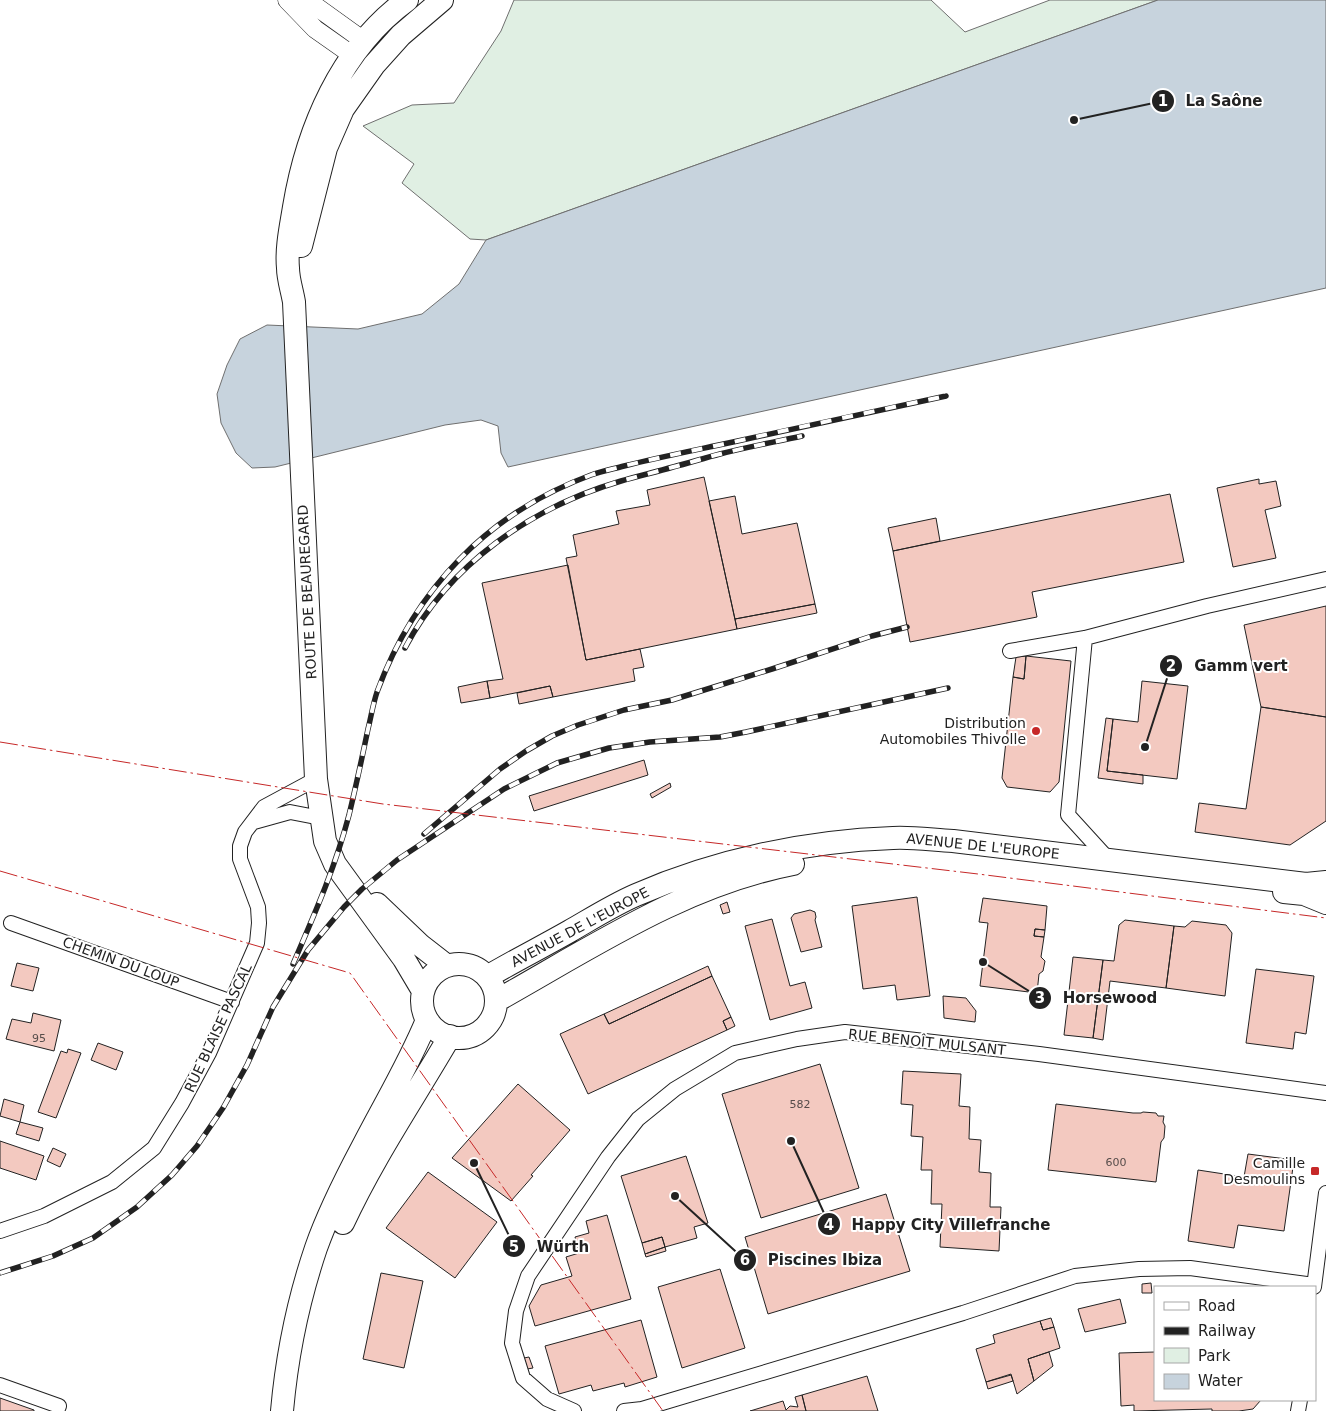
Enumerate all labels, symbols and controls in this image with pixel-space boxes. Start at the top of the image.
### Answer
callout: La Saône [1150,86,1272,116]
text: 1 [1158,92,1168,110]
text: La Saône [1186,92,1263,110]
street label: ROUTE DE BEAUREGARD [294,504,320,680]
callout: Gamm vert [1159,651,1297,681]
text: 2 [1166,657,1176,675]
text: Gamm vert [1194,657,1288,675]
place label: Distribution Automobiles Thivolle [880,715,1026,747]
marker: Distribution Automobiles Thivolle [1030,725,1042,737]
street label: AVENUE DE L'EUROPE [906,830,1060,862]
street label: AVENUE DE L'EUROPE [508,884,652,970]
street label: CHEMIN DU LOUP [61,933,181,991]
street label: RUE BLAISE PASCAL [181,961,255,1095]
callout: Horsewood [1028,983,1167,1013]
text: 3 [1035,989,1045,1007]
text: Horsewood [1063,989,1157,1007]
street label: RUE BENOÎT MULSANT [847,1025,1007,1058]
house number: 95 [32,1032,46,1045]
house number: 582 [790,1098,811,1111]
place label: Camille Desmoulins [1223,1155,1305,1187]
house number: 600 [1106,1156,1127,1169]
marker: Camille Desmoulins [1309,1165,1321,1177]
callout: Happy City Villefranche [816,1209,1060,1239]
text: 4 [824,1216,834,1234]
text: Happy City Villefranche [852,1216,1050,1234]
callout: Würth [502,1231,599,1261]
text: 5 [509,1238,519,1256]
text: Würth [537,1238,589,1256]
callout: Piscines Ibiza [733,1245,892,1275]
text: 6 [740,1251,750,1269]
text: Piscines Ibiza [768,1251,882,1269]
legend [1154,1286,1316,1401]
text: Road [1198,1297,1236,1315]
text: Railway [1198,1322,1256,1340]
text: Park [1198,1347,1231,1365]
text: Water [1198,1372,1243,1390]

